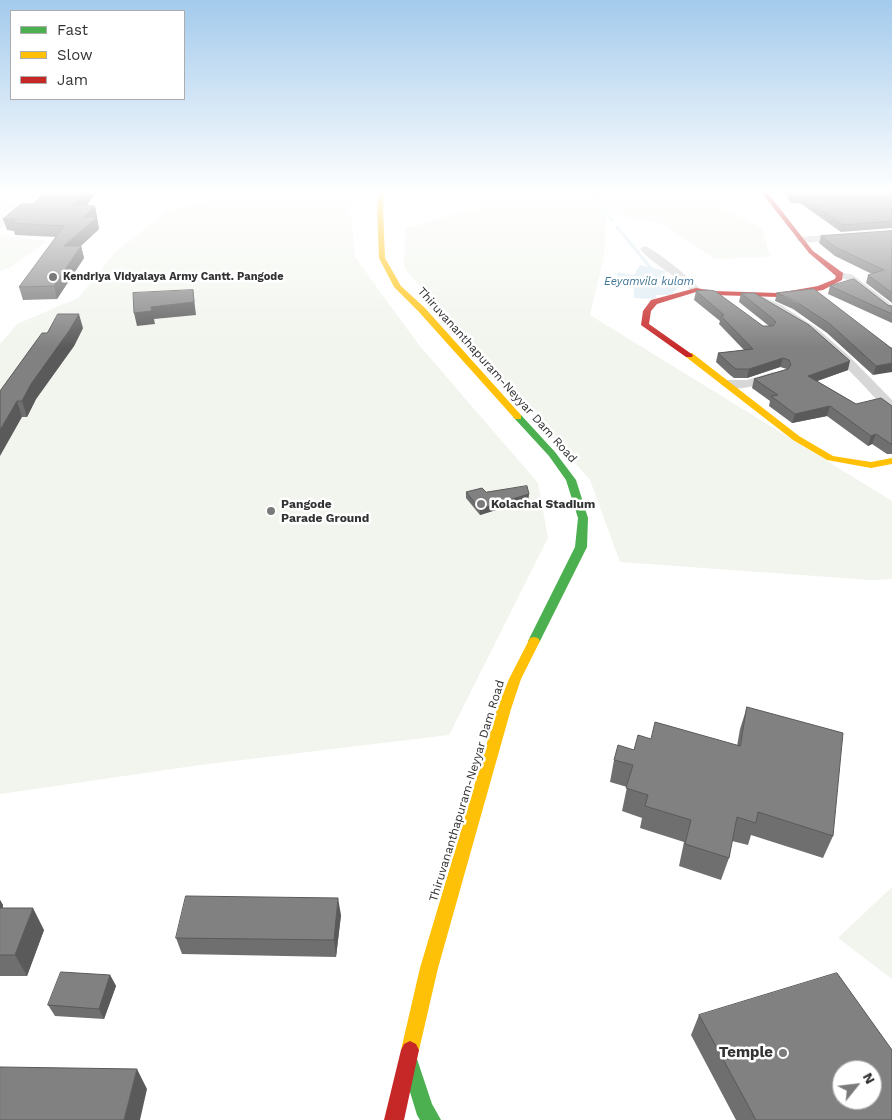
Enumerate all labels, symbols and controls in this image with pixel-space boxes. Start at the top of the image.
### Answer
legend [10,10,185,100]
text: Fast [57,21,88,39]
text: Slow [57,46,93,64]
text: Jam [57,71,88,89]
place label: Kendriya Vidyalaya Army Cantt. Pangode [63,270,284,284]
marker: Kendriya Vidyalaya Army Cantt. Pangode [47,271,59,283]
water label: Eeyamvila kulam [604,275,694,289]
street label: Thiruvananthapuram-Neyyar Dam Road [414,284,580,466]
place label: Pangode Parade Ground [281,497,369,525]
place label: Kolachal Stadium [491,497,595,511]
marker: Kolachal Stadium [475,498,487,510]
marker: Pangode Parade Ground [265,505,277,517]
street label: Thiruvananthapuram-Neyyar Dam Road [426,678,508,904]
place label: Temple [719,1044,773,1062]
marker: Temple [777,1047,789,1059]
north arrow [832,1060,882,1110]
text: N [860,1070,879,1087]

